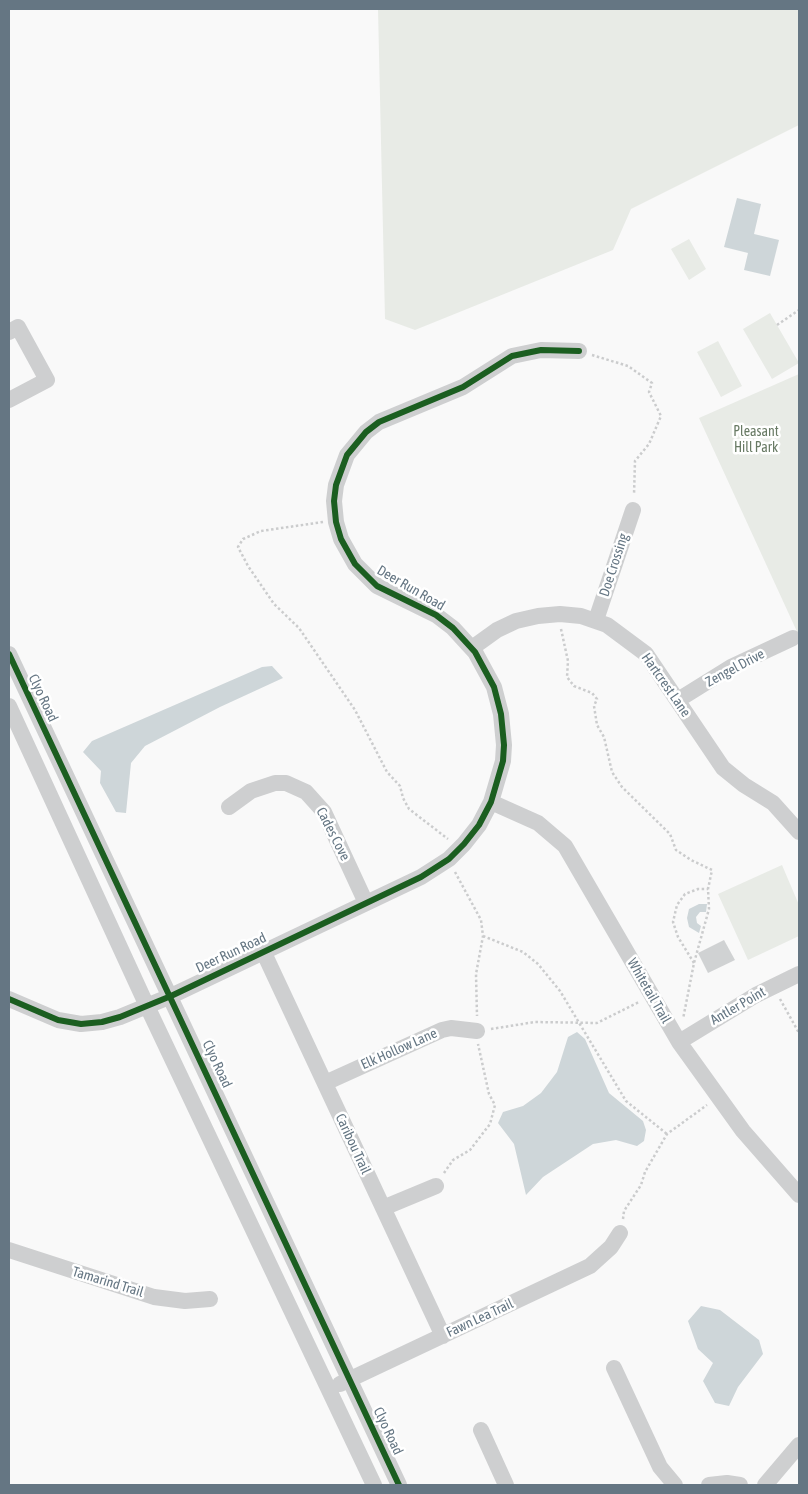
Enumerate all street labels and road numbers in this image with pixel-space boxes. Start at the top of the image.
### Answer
street label: Doe Crossing [596,531,632,599]
street label: Deer Run Road [374,562,448,614]
street label: Zengel Drive [703,645,767,691]
street label: Hartcrest Lane [638,650,694,720]
street label: Clyo Road [25,671,61,725]
street label: Cades Cove [312,805,354,863]
street label: Deer Run Road [193,929,269,977]
street label: Whitetail Trail [624,955,674,1027]
street label: Antler Point [707,983,769,1029]
street label: Elk Hollow Lane [358,1025,440,1073]
street label: Clyo Road [199,1037,235,1091]
street label: Caribou Trail [332,1111,374,1177]
street label: Tamarind Trail [70,1263,146,1301]
street label: Fawn Lea Trail [444,1295,516,1341]
street label: Clyo Road [370,1404,406,1458]

